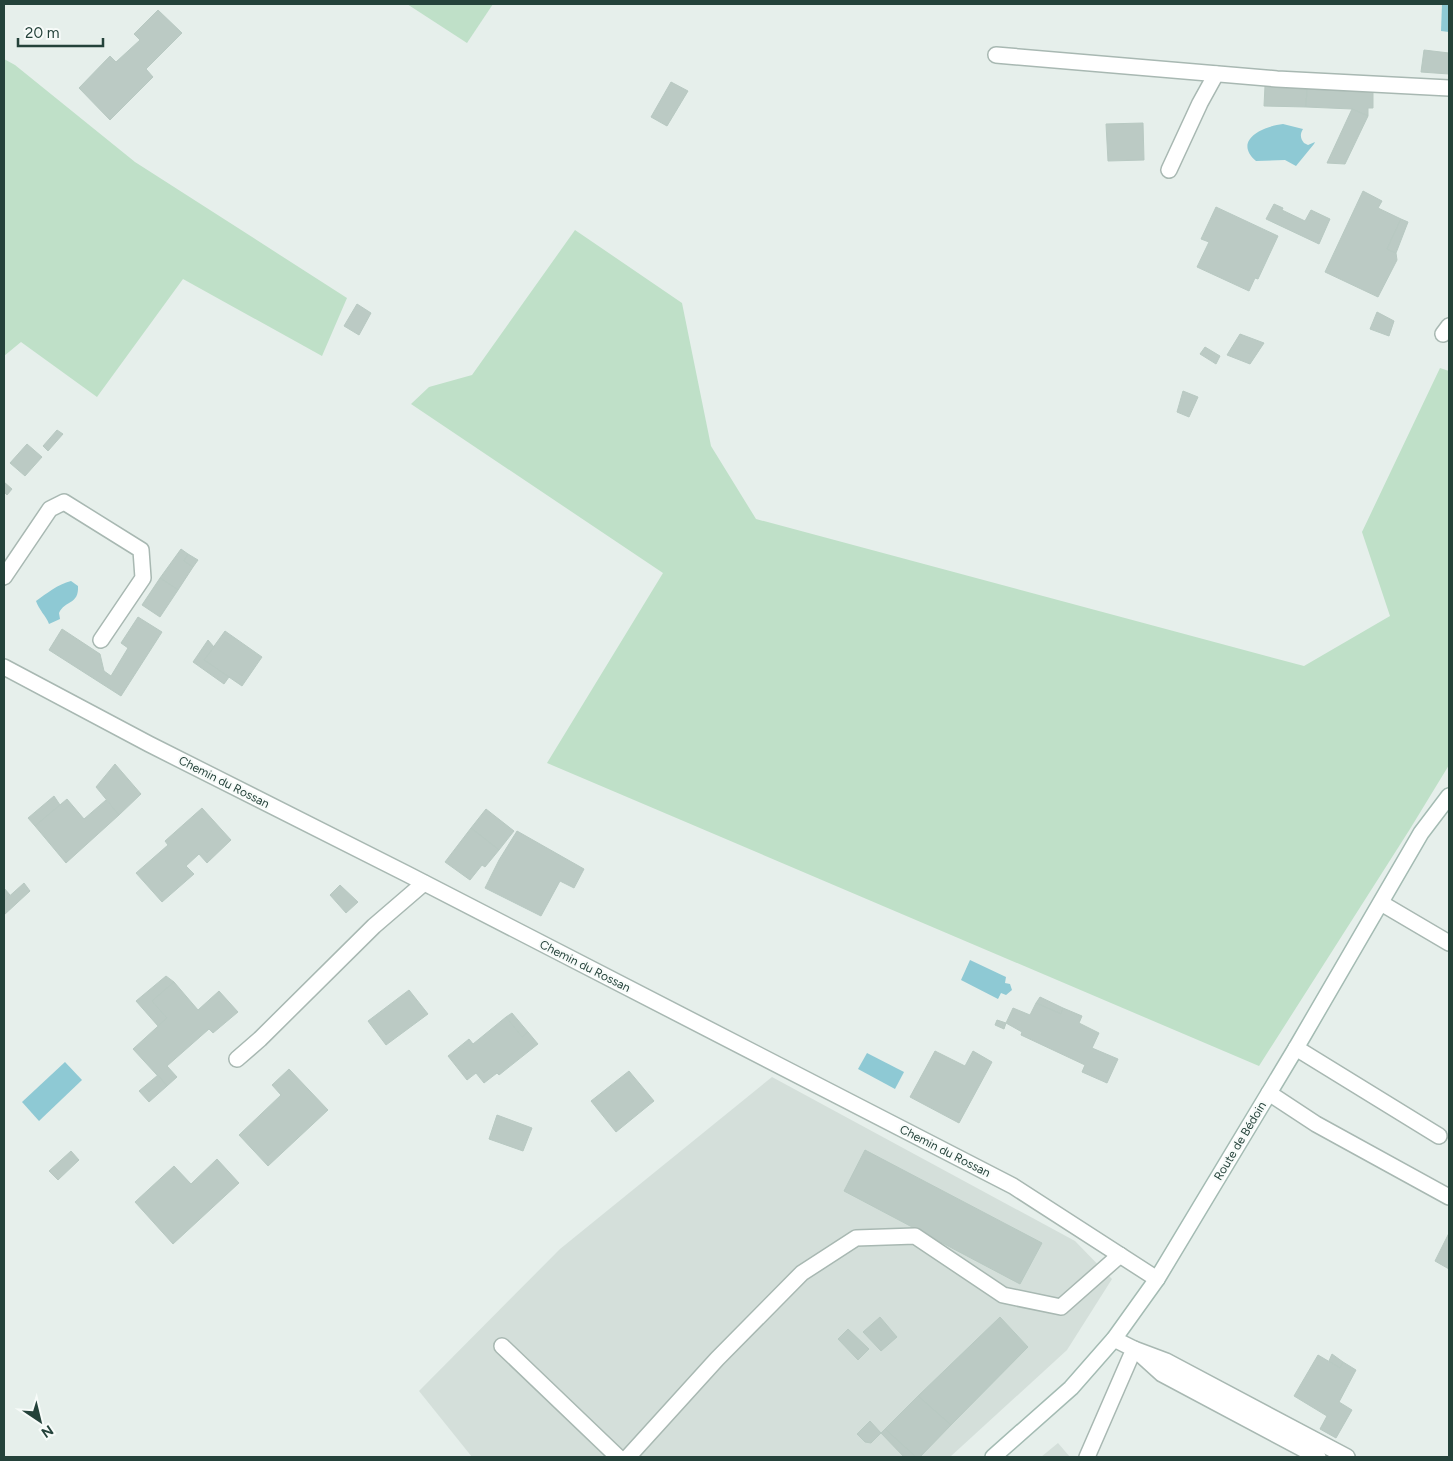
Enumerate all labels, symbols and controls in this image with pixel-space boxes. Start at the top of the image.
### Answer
scale bar [18,15,102,47]
text: 20 m [25,24,59,42]
street label: Chemin du Rossan [176,753,272,811]
street label: Chemin du Rossan [537,937,633,995]
street label: Route de Bédoin [1211,1099,1269,1183]
street label: Chemin du Rossan [897,1122,993,1180]
north arrow [15,1396,65,1446]
text: N [38,1421,56,1441]

